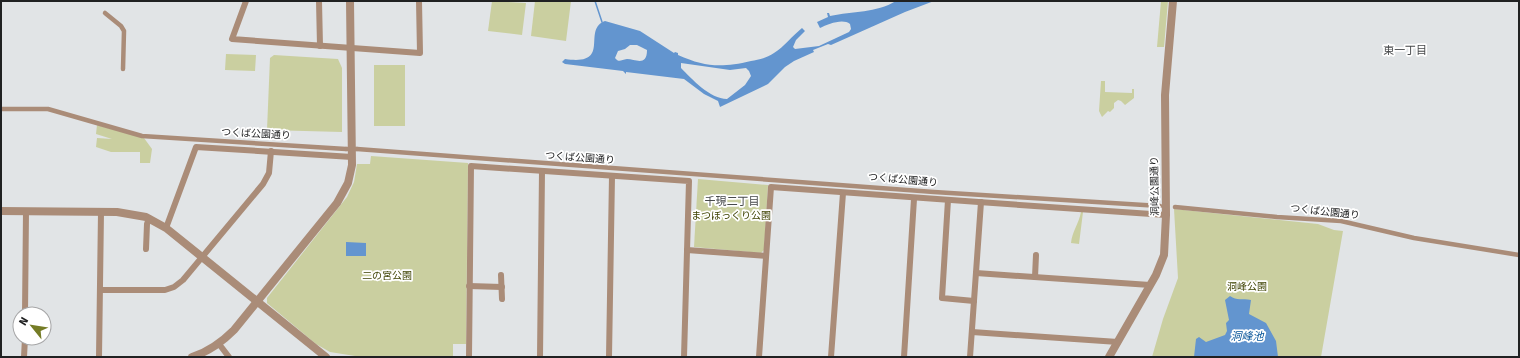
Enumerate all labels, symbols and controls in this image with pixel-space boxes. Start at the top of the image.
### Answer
district label: 東一丁目 [1383,44,1427,57]
street label: つくば公園通り [221,126,291,142]
street label: つくば公園通り [545,150,615,166]
street label: 洞峰公園通り [1148,156,1162,216]
street label: つくば公園通り [868,171,938,189]
district label: 千現二丁目 [705,195,760,208]
street label: つくば公園通り [1290,202,1360,222]
park label: まつぼっくり公園 [691,210,771,222]
park label: 二の宮公園 [362,270,412,282]
park label: 洞峰公園 [1227,281,1267,293]
north arrow [12,306,52,346]
text: N [16,315,31,328]
water label: 洞峰池 [1231,330,1264,343]

